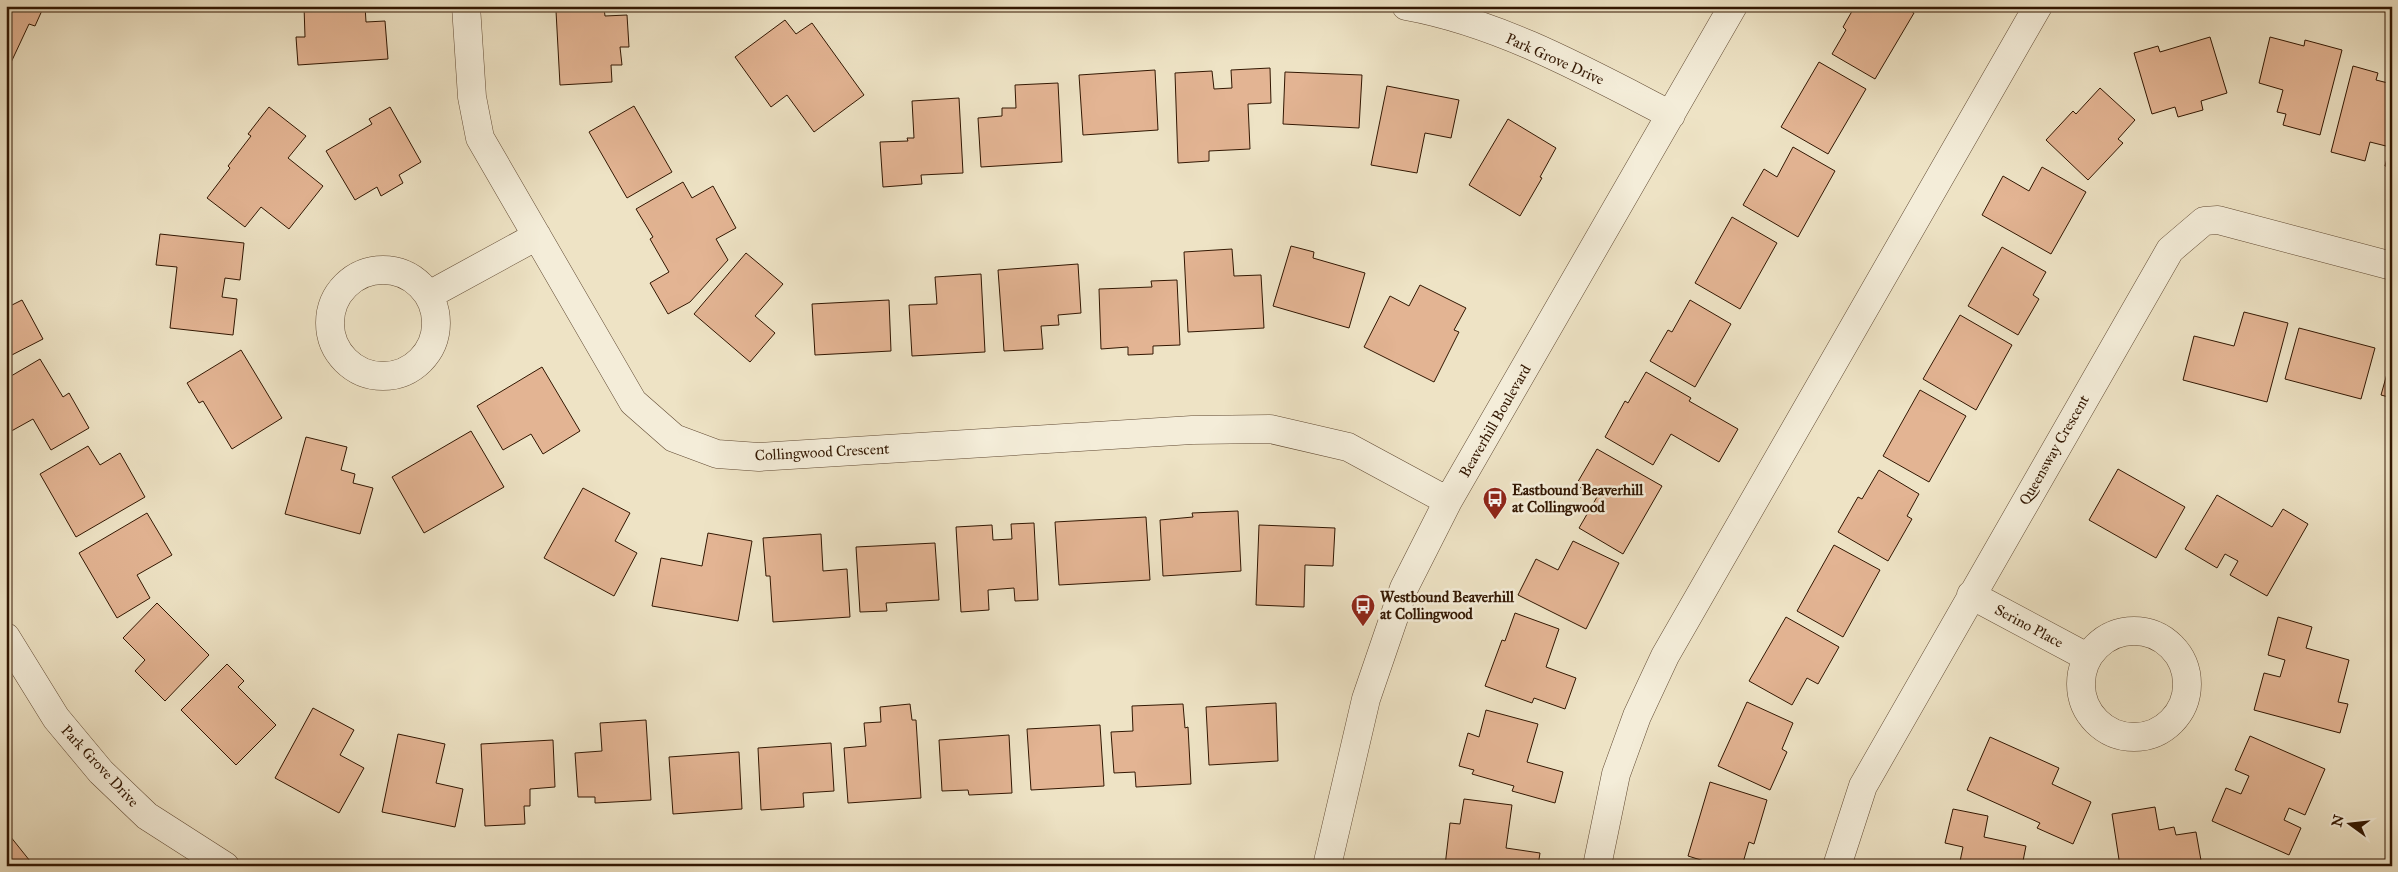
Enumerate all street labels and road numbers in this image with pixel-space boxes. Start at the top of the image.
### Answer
street label: Park Grove Drive [1503,29,1607,89]
street label: Beaverhill Boulevard [1455,361,1535,481]
street label: Queensway Crescent [2015,391,2093,508]
street label: Collingwood Crescent [754,439,890,465]
street label: Serino Place [1992,600,2066,652]
street label: Park Grove Drive [57,721,143,811]

